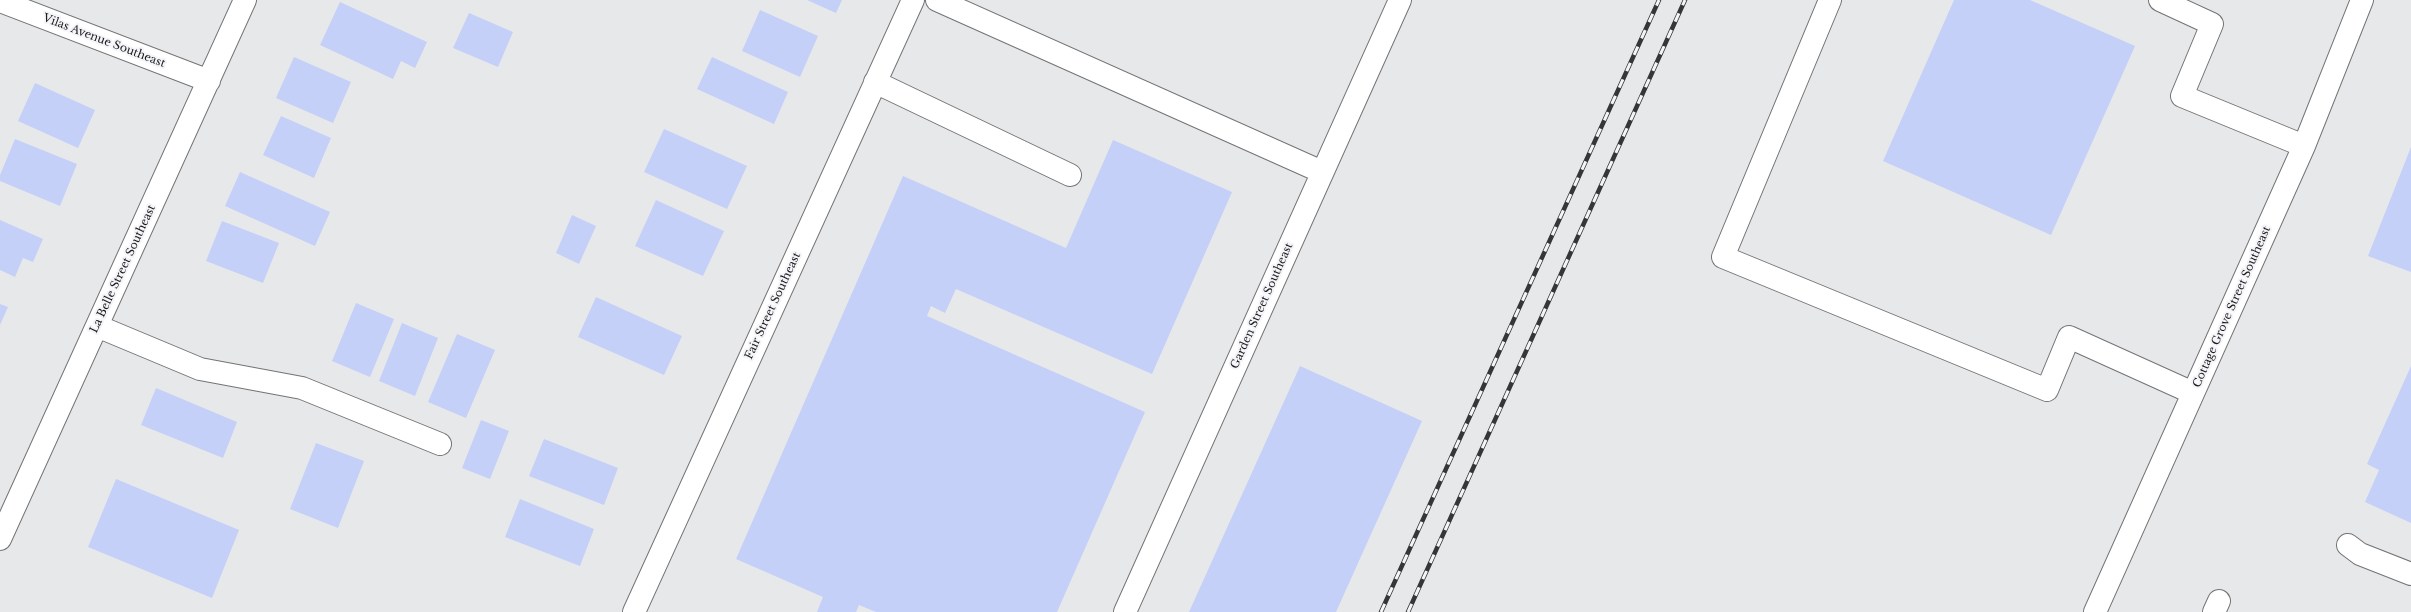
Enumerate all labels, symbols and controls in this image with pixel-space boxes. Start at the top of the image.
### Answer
street label: Vilas Avenue Southeast [41,12,167,70]
street label: La Belle Street Southeast [87,203,159,335]
street label: Cottage Grove Street Southeast [2190,224,2274,390]
street label: Garden Street Southeast [1228,241,1296,371]
street label: Fair Street Southeast [742,250,804,362]

